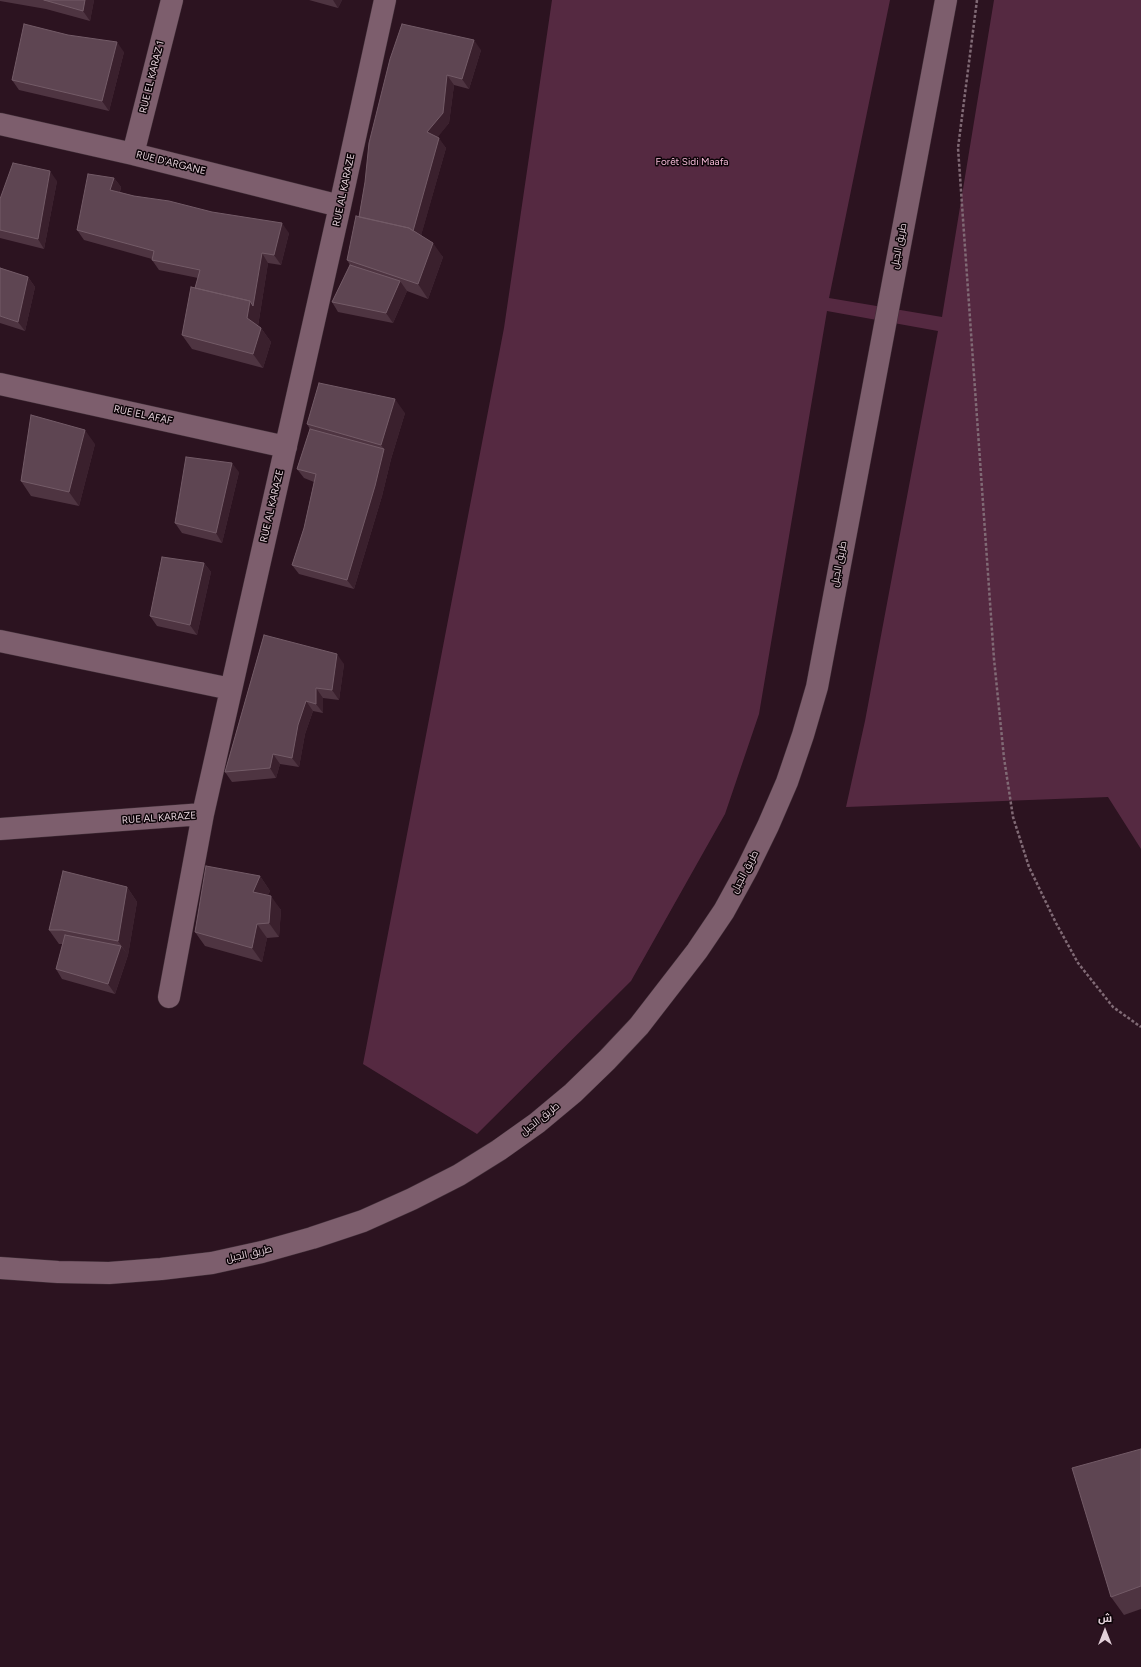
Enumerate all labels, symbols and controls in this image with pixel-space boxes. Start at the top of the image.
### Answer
street label: RUE EL KARAZ 1 [137,40,167,114]
street label: RUE D'ARGANE [135,149,207,177]
street label: RUE AL KARAZE [330,152,358,228]
park label: Forêt Sidi Maafa [656,156,728,168]
street label: طريق الجبل [889,222,909,270]
street label: RUE EL AFAF [113,403,173,427]
street label: RUE AL KARAZE [258,468,286,544]
street label: طريق الجبل [829,540,849,588]
street label: RUE AL KARAZE [121,809,197,827]
street label: طريق الجبل [729,849,761,895]
street label: طريق الجبل [518,1100,562,1138]
street label: طريق الجبل [225,1243,273,1265]
north arrow [1085,1611,1125,1651]
text: ش [1098,1612,1112,1625]

